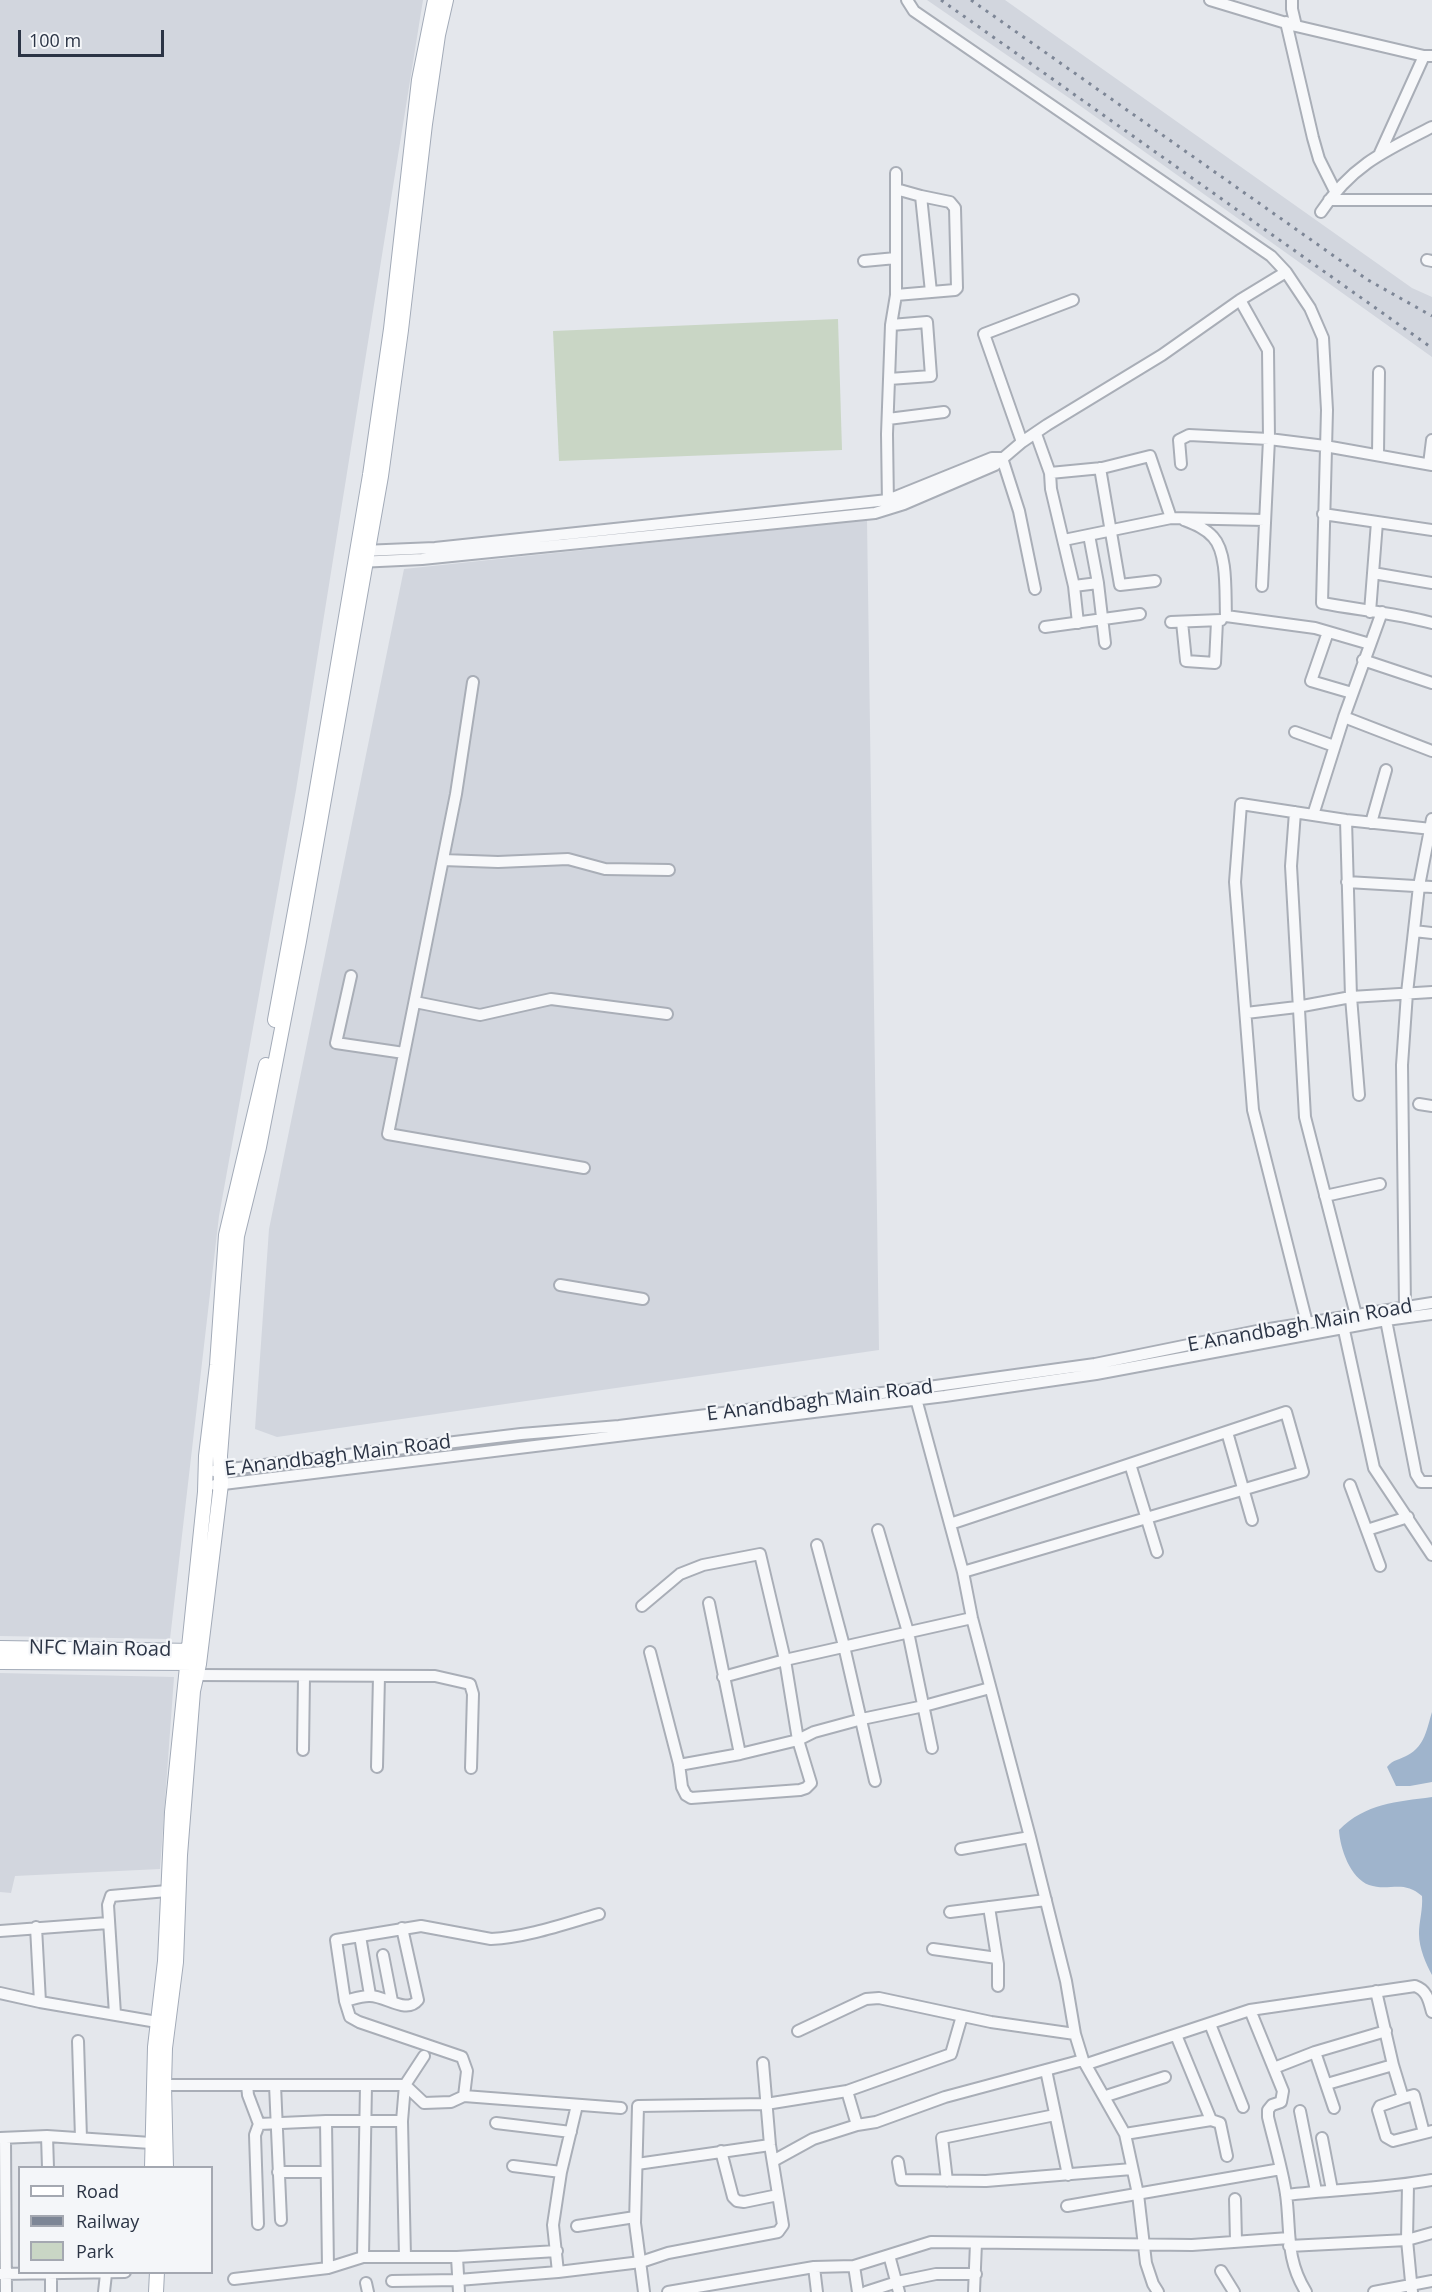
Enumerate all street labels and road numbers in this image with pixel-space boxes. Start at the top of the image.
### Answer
street label: E Anandbagh Main Road [1186,1294,1414,1358]
street label: E Anandbagh Main Road [705,1375,935,1427]
street label: E Anandbagh Main Road [223,1430,453,1482]
street label: NFC Main Road [29,1636,171,1662]

